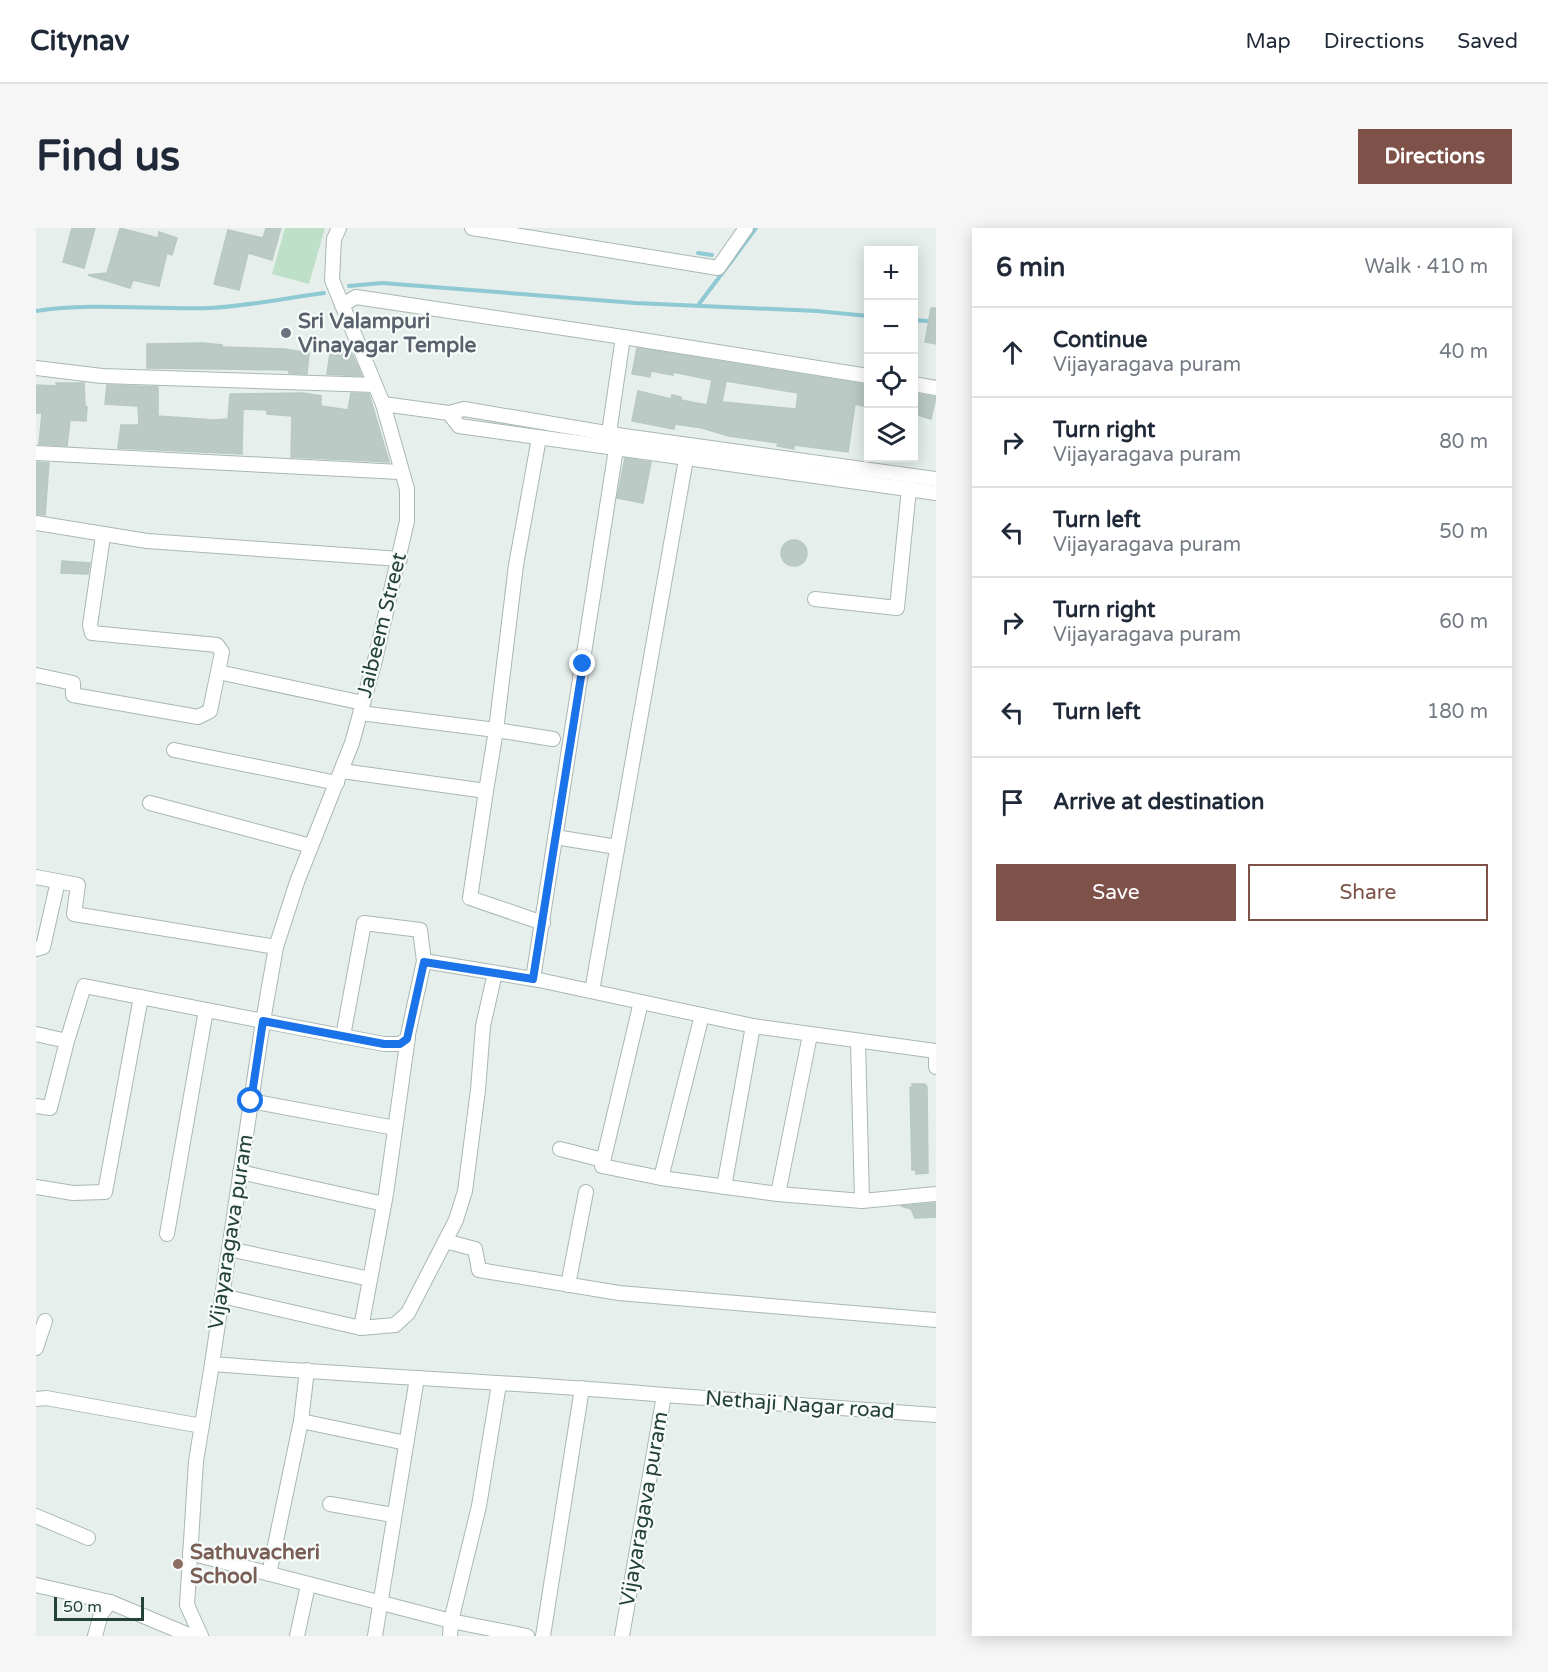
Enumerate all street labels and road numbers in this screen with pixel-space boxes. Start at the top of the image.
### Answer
street label: Jaibeem Street [352,550,412,700]
street label: Vijayaragava puram [203,1132,259,1332]
street label: Nethaji Nagar road [704,1386,896,1424]
street label: Vijayaragava puram [615,1410,673,1608]

